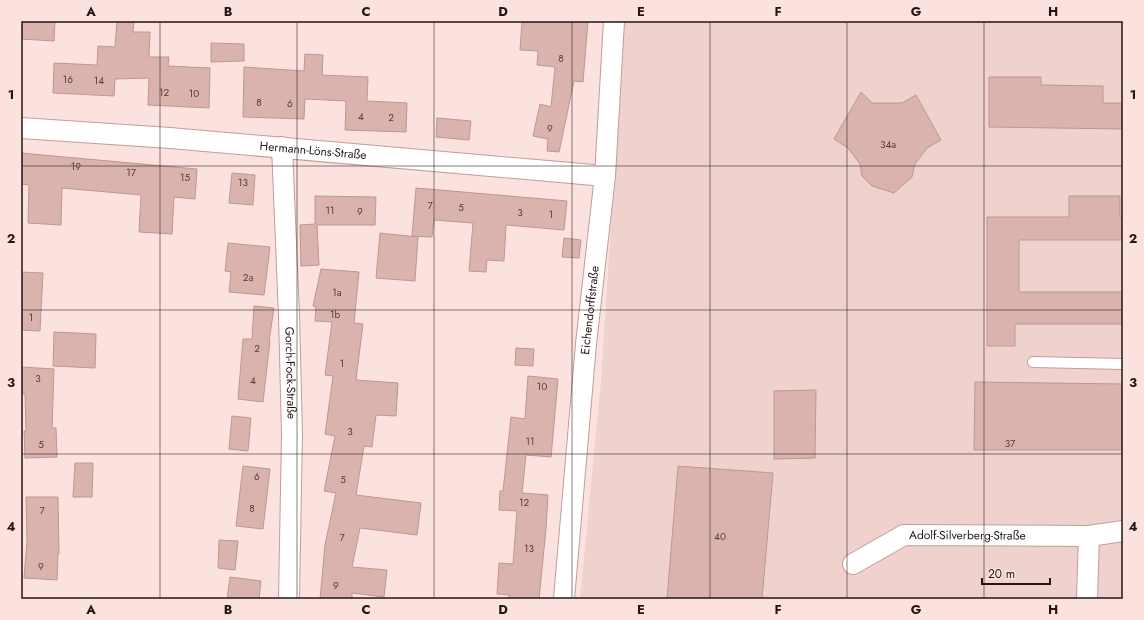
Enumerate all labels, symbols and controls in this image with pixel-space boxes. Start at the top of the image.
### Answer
text: A [85,2,96,21]
text: B [224,2,233,21]
text: C [361,2,371,21]
text: D [498,2,508,21]
text: E [637,2,645,21]
text: F [774,2,782,21]
text: G [911,2,922,21]
text: H [1048,2,1058,21]
house number: 8 [558,51,564,66]
house number: 16 [63,72,73,87]
house number: 14 [94,73,104,88]
text: 1 [8,85,14,104]
house number: 12 [159,85,169,100]
text: 1 [1130,85,1136,104]
house number: 10 [189,86,199,101]
house number: 8 [256,95,262,110]
house number: 6 [287,96,293,111]
house number: 4 [358,109,364,124]
house number: 2 [388,110,394,125]
house number: 9 [547,121,553,136]
street label: Hermann-Löns-Straße [259,137,367,164]
house number: 34a [880,137,896,152]
house number: 19 [71,159,81,174]
house number: 17 [126,165,137,180]
house number: 15 [180,170,190,185]
house number: 13 [238,175,249,190]
house number: 7 [427,198,433,213]
house number: 5 [458,200,464,215]
house number: 11 [326,203,335,218]
house number: 9 [357,204,363,219]
house number: 3 [517,205,523,220]
house number: 1 [549,207,553,222]
text: 2 [7,229,15,248]
text: 2 [1129,229,1137,248]
street label: Eichendorffstraße [576,265,604,355]
house number: 2a [243,270,253,285]
house number: 1a [332,285,342,300]
house number: 1b [330,307,340,322]
house number: 1 [29,310,33,325]
street label: Gorch-Fock-Straße [280,326,301,419]
house number: 2 [254,341,260,356]
house number: 1 [340,356,344,371]
house number: 3 [35,371,41,386]
text: 3 [7,373,15,392]
house number: 4 [250,373,256,388]
text: 3 [1129,373,1137,392]
house number: 10 [537,379,547,394]
house number: 3 [347,424,353,439]
house number: 11 [526,434,535,449]
house number: 37 [1005,436,1016,451]
house number: 5 [38,437,44,452]
house number: 6 [254,469,260,484]
house number: 5 [340,472,346,487]
house number: 12 [519,495,529,510]
house number: 8 [249,501,255,516]
house number: 7 [39,503,45,518]
text: 4 [6,517,16,536]
text: 4 [1128,517,1138,536]
street label: Adolf-Silverberg-Straße [909,526,1026,545]
house number: 40 [714,529,726,544]
house number: 7 [339,530,345,545]
house number: 13 [524,541,535,556]
house number: 9 [38,559,44,574]
scale bar [982,560,1050,586]
text: 20 m [988,565,1015,583]
house number: 9 [333,578,339,593]
text: A [85,600,96,619]
text: B [224,600,233,619]
text: C [361,600,371,619]
text: D [498,600,508,619]
text: E [637,600,645,619]
text: F [774,600,782,619]
text: G [911,600,922,619]
text: H [1048,600,1058,619]

